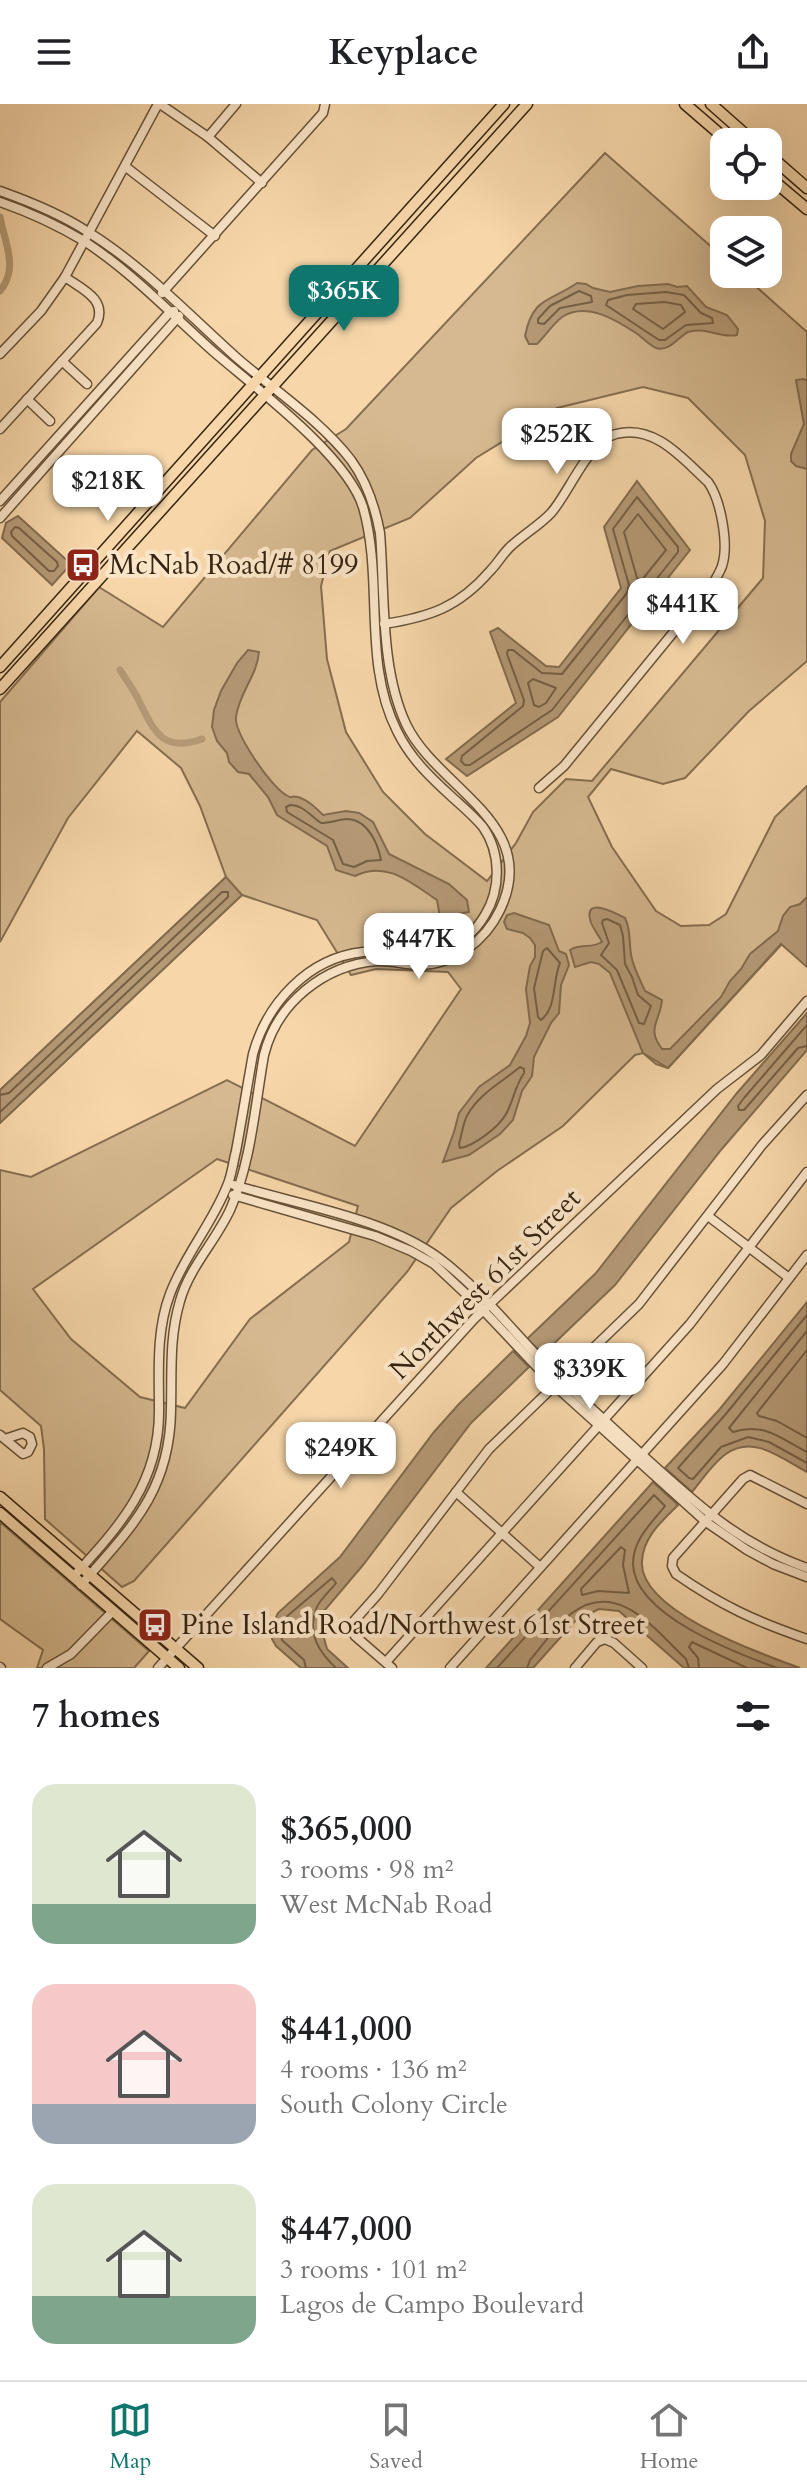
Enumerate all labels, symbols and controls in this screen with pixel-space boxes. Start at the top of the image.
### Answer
text: Keyplace [329,28,478,77]
icon: menu [32,30,76,74]
icon: share [731,30,775,74]
map controls [710,128,782,288]
button: locate [710,128,782,200]
button: layers [710,216,782,288]
pin: $365K [288,265,400,333]
text: $365K [307,273,381,308]
pin: $252K [501,408,613,476]
text: $252K [520,416,594,451]
pin: $218K [52,455,164,523]
text: $218K [71,463,145,498]
bus stop icon: McNab Road/# 8199 [64,546,102,584]
place label: McNab Road/# 8199 [109,546,358,584]
pin: $441K [627,578,739,646]
text: $441K [646,586,720,621]
pin: $447K [363,913,475,981]
text: $447K [382,921,456,956]
street label: Northwest 61st Street [381,1180,589,1388]
pin: $339K [534,1343,646,1411]
text: $339K [553,1351,627,1386]
pin: $249K [285,1422,397,1490]
text: $249K [304,1430,378,1465]
bus stop icon: Pine Island Road/Northwest 61st Street [136,1606,174,1644]
place label: Pine Island Road/Northwest 61st Street [181,1606,645,1644]
text: 7 homes [32,1693,160,1739]
icon: filters [731,1694,775,1738]
text: $365,000 [280,1806,412,1852]
icon: home [96,1816,192,1912]
text: 3 rooms · 98 m² [280,1852,453,1887]
text: West McNab Road [280,1887,492,1922]
text: $441,000 [280,2006,412,2052]
icon: home [96,2016,192,2112]
text: 4 rooms · 136 m² [280,2052,467,2087]
text: South Colony Circle [280,2087,508,2122]
text: $447,000 [280,2206,412,2252]
icon: home [96,2216,192,2312]
text: 3 rooms · 101 m² [280,2252,467,2287]
text: Lagos de Campo Boulevard [280,2287,584,2322]
tab: Map [108,2398,152,2476]
tab: Saved [369,2398,423,2476]
tab: Home [640,2398,699,2476]

